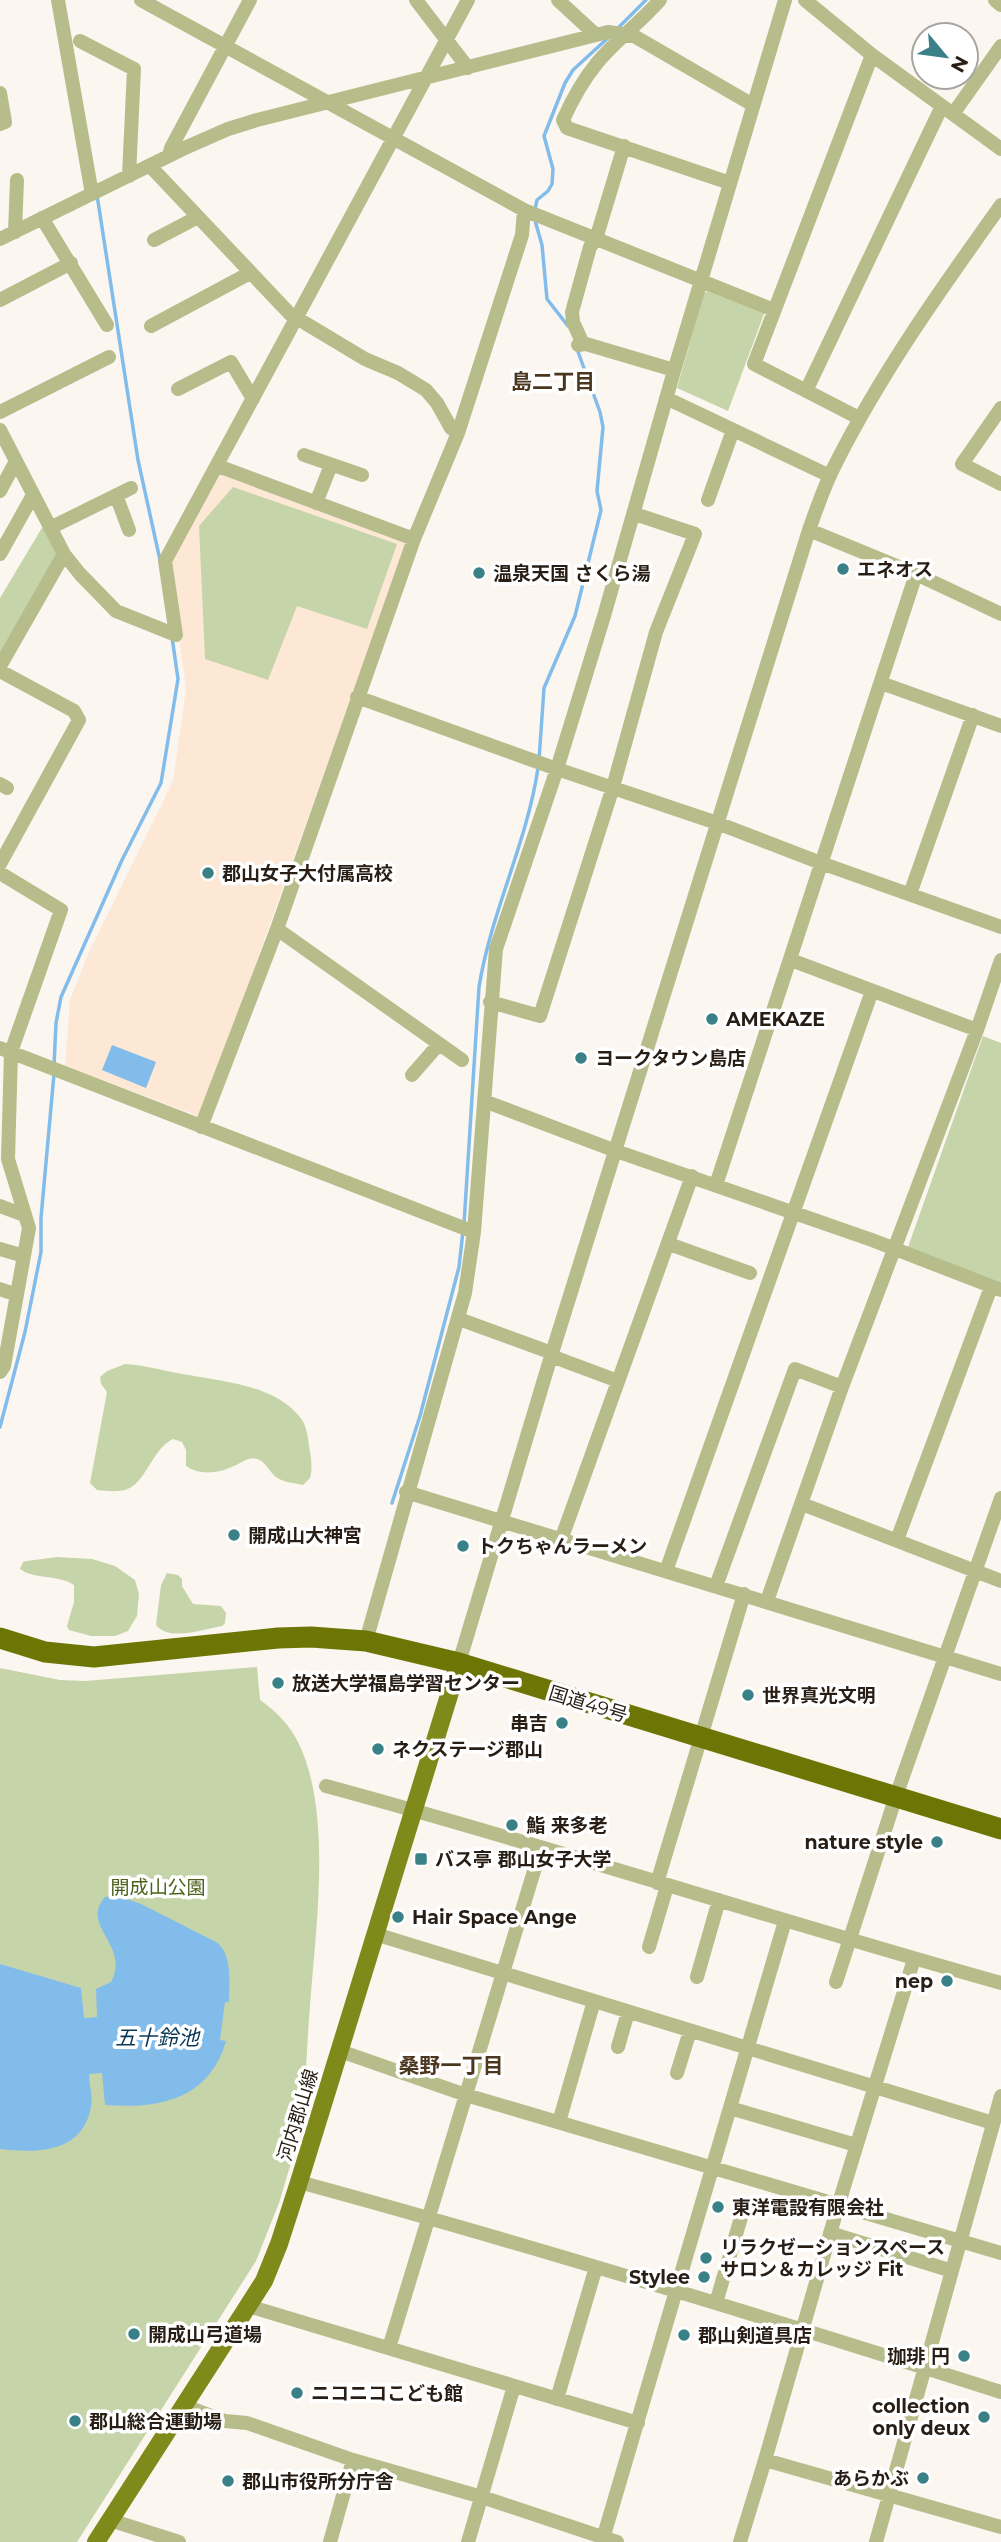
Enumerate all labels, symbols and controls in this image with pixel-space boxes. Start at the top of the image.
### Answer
north arrow [910,21,980,91]
text: N [946,52,973,76]
district label: 島二丁目 [511,369,595,394]
place label: エネオス [857,558,933,581]
marker: エネオス [835,561,851,577]
place label: 温泉天国 さくら湯 [493,562,650,585]
marker: 温泉天国 さくら湯 [471,565,487,581]
place label: 郡山女子大付属高校 [222,862,393,885]
marker: 郡山女子大付属高校 [200,865,216,881]
place label: AMEKAZE [725,1008,825,1031]
marker: AMEKAZE [704,1011,720,1027]
place label: ヨークタウン島店 [595,1047,746,1070]
marker: ヨークタウン島店 [573,1050,589,1066]
place label: 開成山大神宮 [248,1524,362,1547]
marker: 開成山大神宮 [226,1527,242,1543]
place label: トクちゃんラーメン [477,1535,647,1558]
marker: トクちゃんラーメン [455,1538,471,1554]
place label: 放送大学福島学習センター [292,1672,520,1695]
marker: 放送大学福島学習センター [270,1675,286,1691]
street label: 国道49号 [546,1681,630,1727]
place label: 世界真光文明 [762,1684,876,1707]
marker: 世界真光文明 [740,1687,756,1703]
place label: 串吉 [510,1712,548,1735]
marker: 串吉 [554,1715,570,1731]
place label: ネクステージ郡山 [392,1738,543,1761]
marker: ネクステージ郡山 [370,1741,386,1757]
place label: 鮨 来多老 [526,1814,607,1837]
marker: 鮨 来多老 [504,1817,520,1833]
place label: nature style [804,1831,923,1854]
marker: nature style [929,1834,945,1850]
place label: バス亭 郡山女子大学 [435,1848,611,1871]
marker: バス亭 郡山女子大学 [413,1851,429,1867]
park label: 開成山公園 [110,1876,206,1899]
place label: Hair Space Ange [412,1906,577,1929]
marker: Hair Space Ange [390,1909,406,1925]
place label: nep [895,1970,933,1993]
marker: nep [939,1973,955,1989]
water label: 五十鈴池 [115,2025,201,2050]
district label: 桑野一丁目 [399,2053,504,2078]
street label: 河内郡山線 [273,2066,323,2164]
place label: 東洋電設有限会社 [732,2196,884,2219]
marker: 東洋電設有限会社 [710,2199,726,2215]
place label: リラクゼーションスペース サロン＆カレッジ Fit [720,2236,945,2281]
marker: リラクゼーションスペース サロン＆カレッジ Fit [698,2250,714,2266]
place label: Stylee [629,2266,690,2289]
marker: Stylee [696,2269,712,2285]
place label: 開成山弓道場 [148,2323,262,2346]
place label: 郡山剣道具店 [698,2324,812,2347]
marker: 開成山弓道場 [126,2326,142,2342]
marker: 郡山剣道具店 [676,2327,692,2343]
place label: 珈琲 円 [888,2345,950,2368]
marker: 珈琲 円 [956,2348,972,2364]
place label: ニコニコこども館 [311,2382,463,2405]
marker: ニコニコこども館 [289,2385,305,2401]
place label: collection only deux [872,2395,971,2440]
marker: collection only deux [976,2409,992,2425]
place label: 郡山総合運動場 [89,2410,222,2433]
marker: 郡山総合運動場 [67,2413,83,2429]
place label: あらかぶ [833,2467,909,2490]
place label: 郡山市役所分庁舎 [242,2470,394,2493]
marker: あらかぶ [915,2470,931,2486]
marker: 郡山市役所分庁舎 [220,2473,236,2489]

